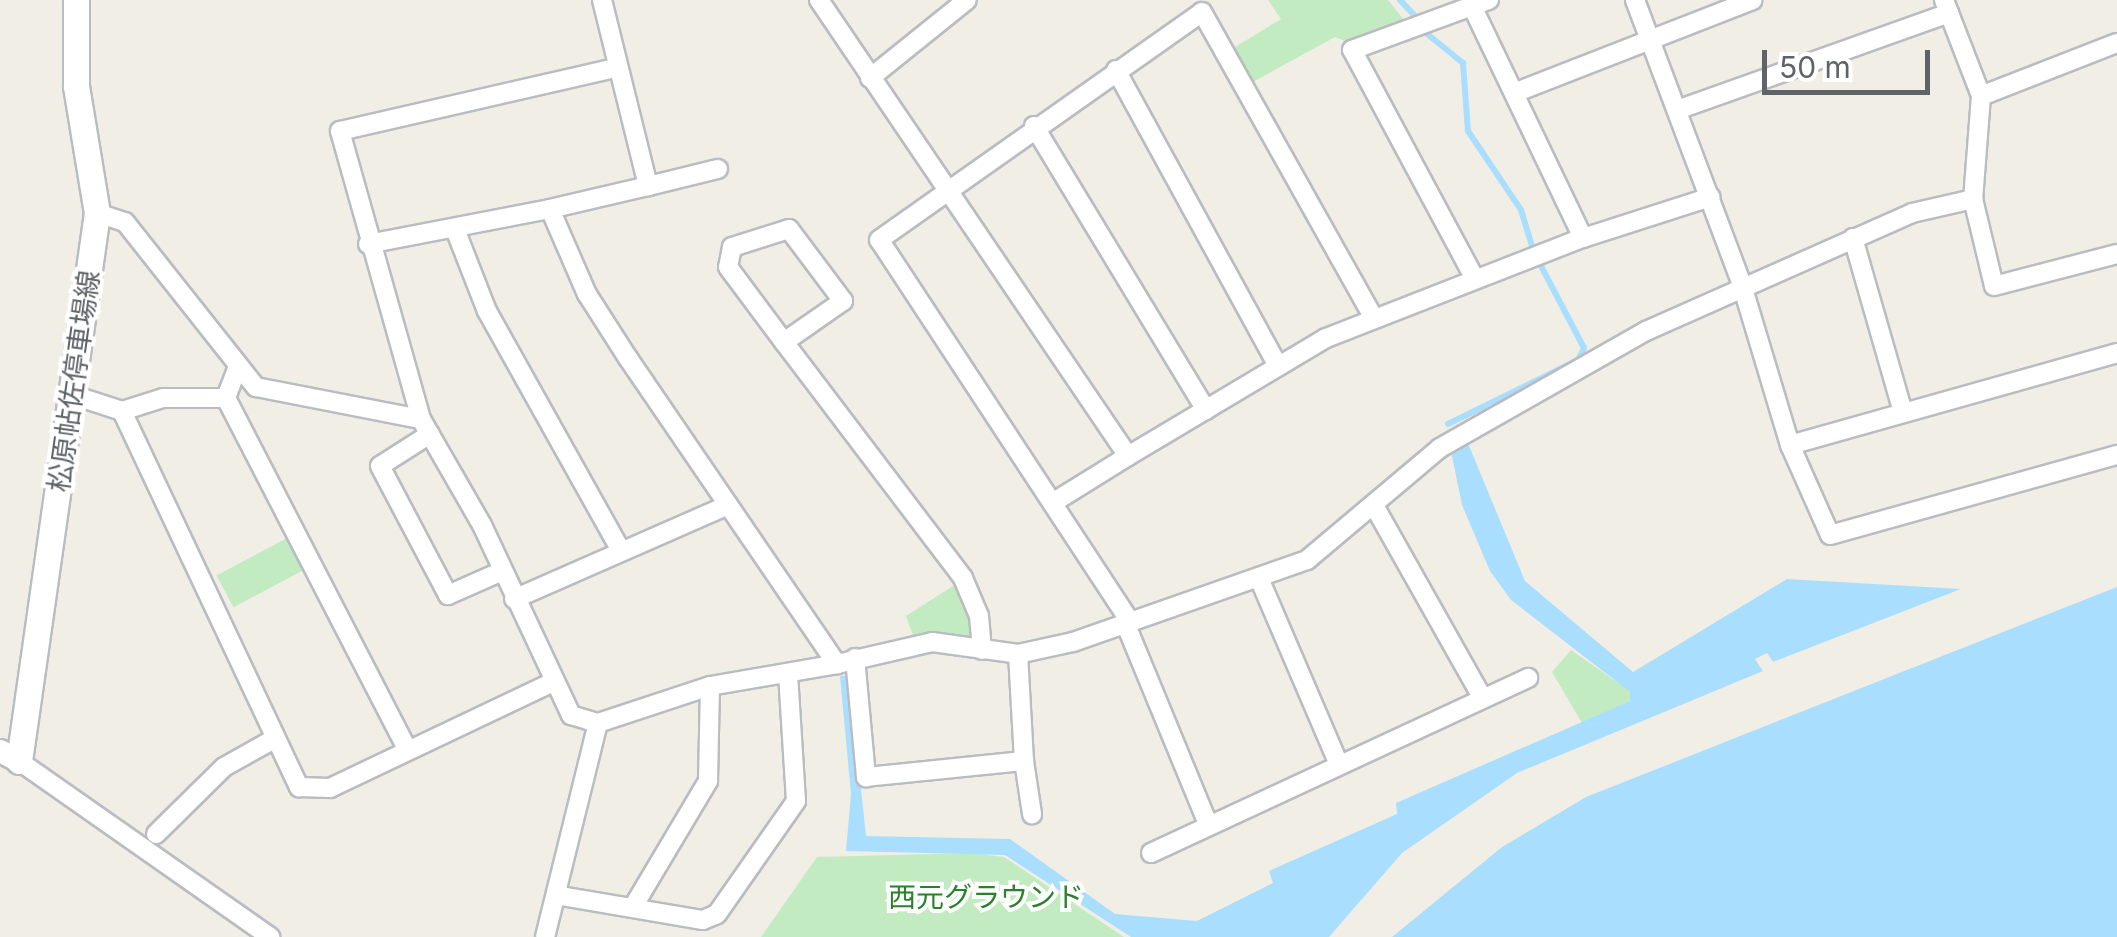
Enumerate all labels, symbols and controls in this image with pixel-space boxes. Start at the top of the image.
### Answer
scale bar [1767,30,1934,92]
text: 50 m [1779,49,1851,85]
street label: 松原帖佐停車場線 [42,268,106,494]
park label: 西元グラウンド [888,880,1084,914]

